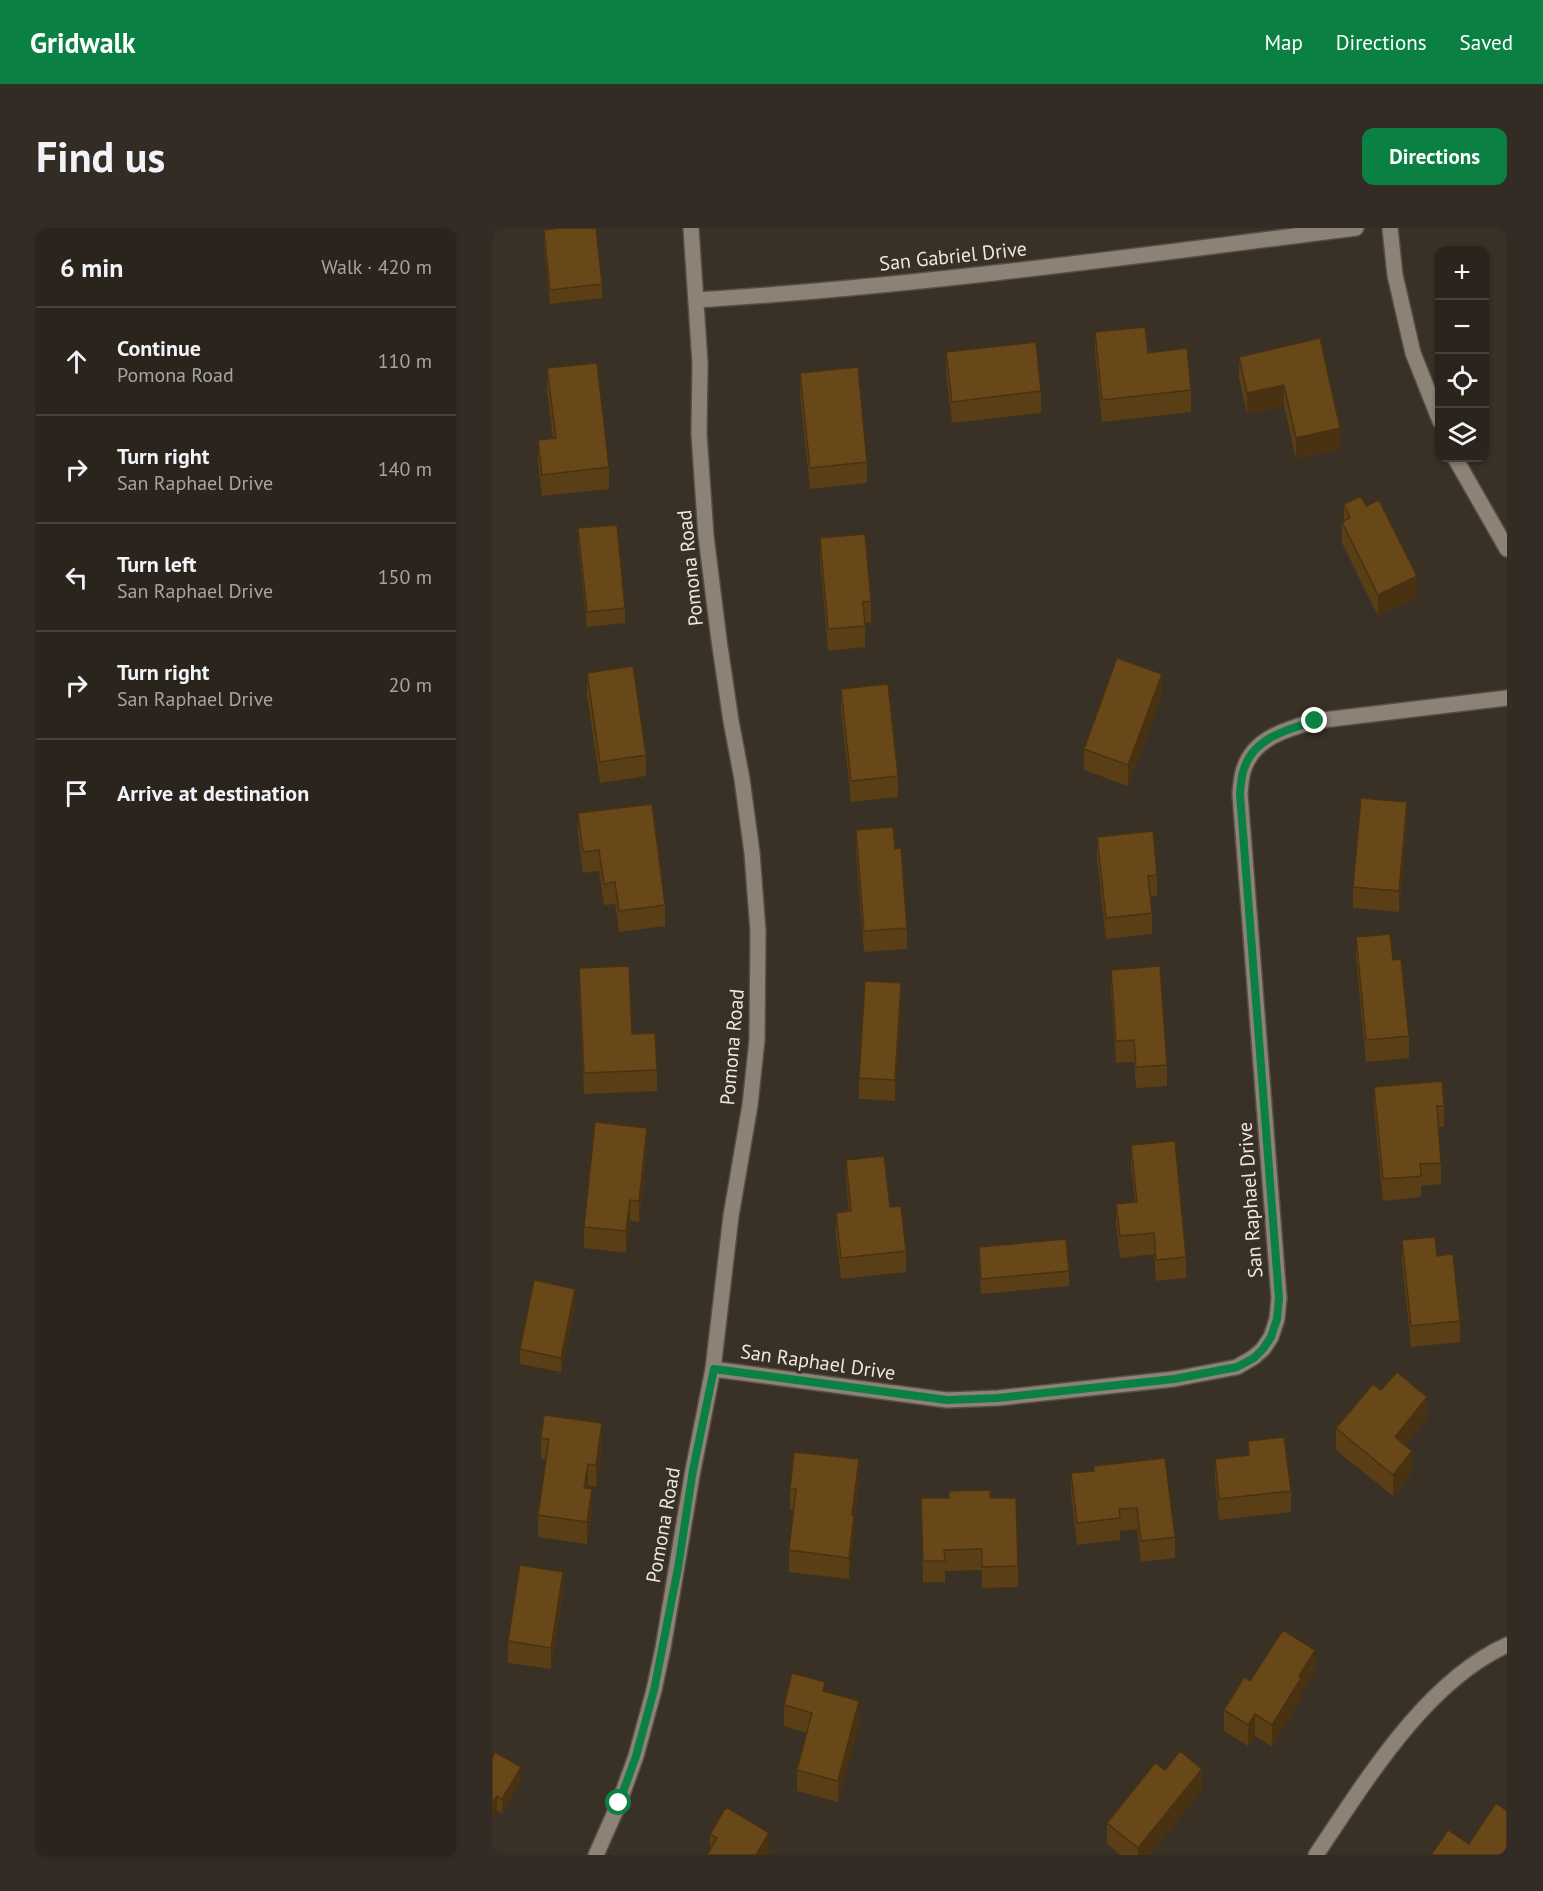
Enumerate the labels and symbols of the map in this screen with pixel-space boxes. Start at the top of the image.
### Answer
street label: San Gabriel Drive [878,235,1028,277]
street label: Pomona Road [671,509,709,627]
route end [1301,707,1327,733]
street label: Pomona Road [714,988,750,1106]
street label: San Raphael Drive [1232,1121,1268,1279]
street label: San Raphael Drive [739,1338,897,1386]
street label: Pomona Road [640,1465,686,1585]
route start [605,1789,631,1815]

